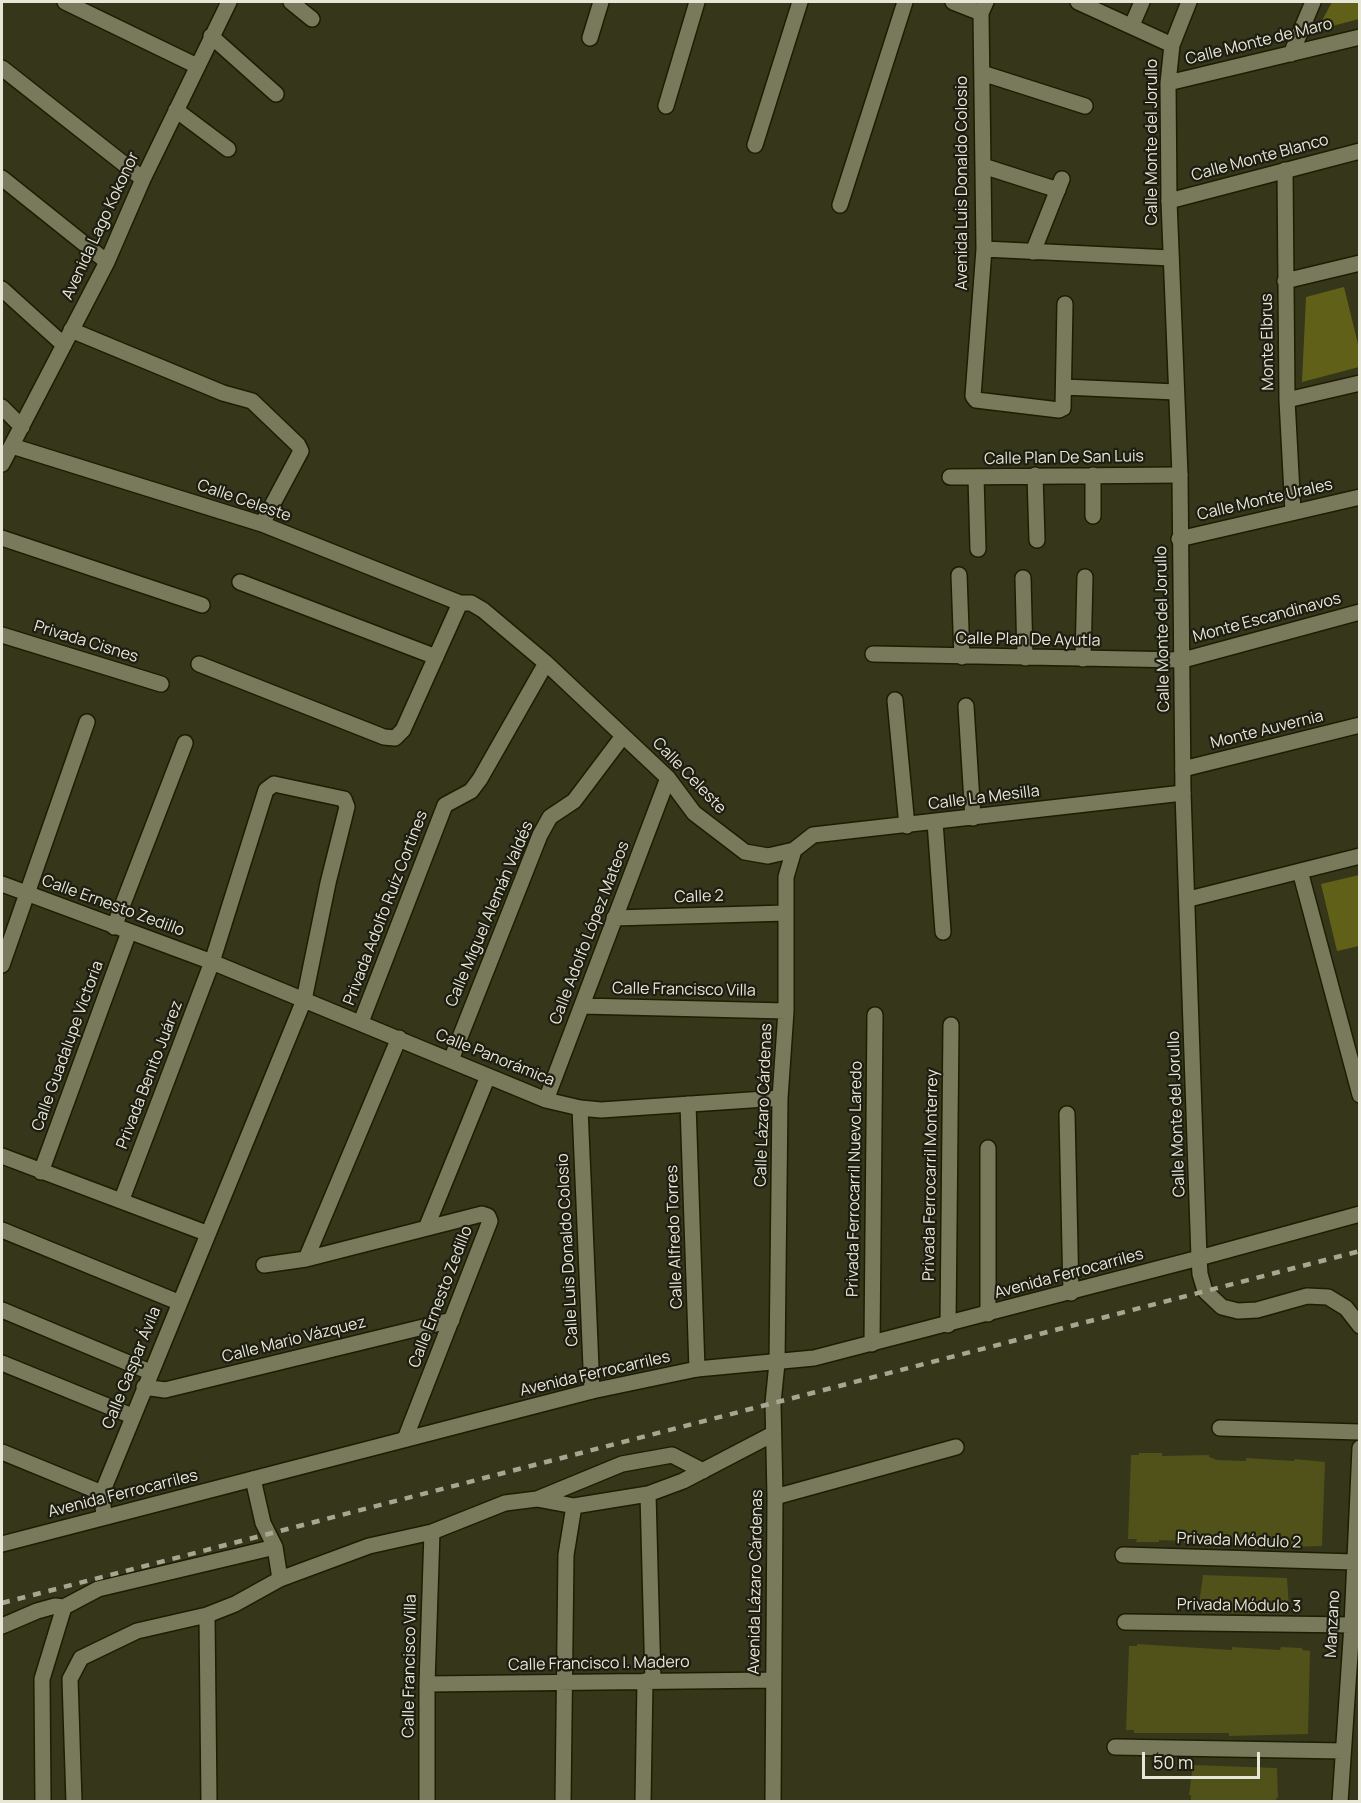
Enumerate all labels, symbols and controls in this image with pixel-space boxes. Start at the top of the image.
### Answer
street label: Calle Monte de Maro [1183,14,1335,70]
street label: Calle Monte del Jorullo [1143,59,1163,225]
street label: Avenida Luis Donaldo Colosio [953,76,973,290]
street label: Calle Monte Blanco [1189,130,1331,186]
street label: Avenida Lago Kokonor [58,149,144,303]
street label: Monte Elbrus [1258,293,1278,391]
street label: Calle Plan De San Luis [984,447,1144,469]
street label: Calle Monte Urales [1195,475,1335,525]
street label: Calle Celeste [195,476,293,526]
street label: Calle Monte del Jorullo [1152,546,1174,712]
street label: Monte Escandinavos [1191,589,1343,647]
street label: Privada Cisnes [32,617,140,667]
street label: Calle Plan De Ayutla [955,629,1101,651]
street label: Monte Auvernia [1209,707,1325,753]
street label: Calle Celeste [648,734,730,818]
street label: Calle La Mesilla [927,782,1041,814]
street label: Privada Adolfo Ruíz Cortines [340,808,432,1008]
street label: Calle Miguel Alemán Valdés [442,818,538,1010]
street label: Calle Adolfo López Mateos [546,839,634,1027]
street label: Calle Ernesto Zedillo [39,871,187,941]
street label: Calle 2 [674,887,724,907]
street label: Calle Guadalupe Victoria [28,958,108,1134]
street label: Calle Francisco Villa [612,979,756,1001]
street label: Privada Benito Juárez [113,998,187,1152]
street label: Calle Lázaro Cárdenas [752,1023,776,1187]
street label: Calle Panorámica [433,1025,557,1091]
street label: Calle Monte del Jorullo [1165,1031,1189,1197]
street label: Privada Ferrocarril Nuevo Laredo [843,1061,867,1297]
street label: Privada Ferrocarril Monterrey [920,1069,942,1281]
street label: Calle Luis Donaldo Colosio [553,1153,583,1347]
street label: Calle Alfredo Torres [663,1165,687,1309]
street label: Calle Ernesto Zedillo [405,1223,477,1371]
street label: Avenida Ferrocarriles [992,1245,1146,1303]
street label: Calle Gaspar Ávila [99,1304,165,1432]
street label: Calle Mario Vázquez [220,1313,368,1367]
street label: Avenida Ferrocarriles [518,1347,672,1401]
street label: Avenida Ferrocarriles [46,1466,200,1522]
street label: Avenida Lázaro Cárdenas [745,1489,767,1675]
street label: Privada Módulo 2 [1176,1529,1302,1553]
street label: Manzano [1322,1590,1344,1658]
street label: Calle Francisco Villa [399,1594,421,1738]
street label: Privada Módulo 3 [1177,1595,1301,1617]
street label: Calle Francisco I. Madero [508,1653,690,1675]
scale bar [1145,1740,1264,1778]
text: 50 m [1153,1750,1193,1774]

